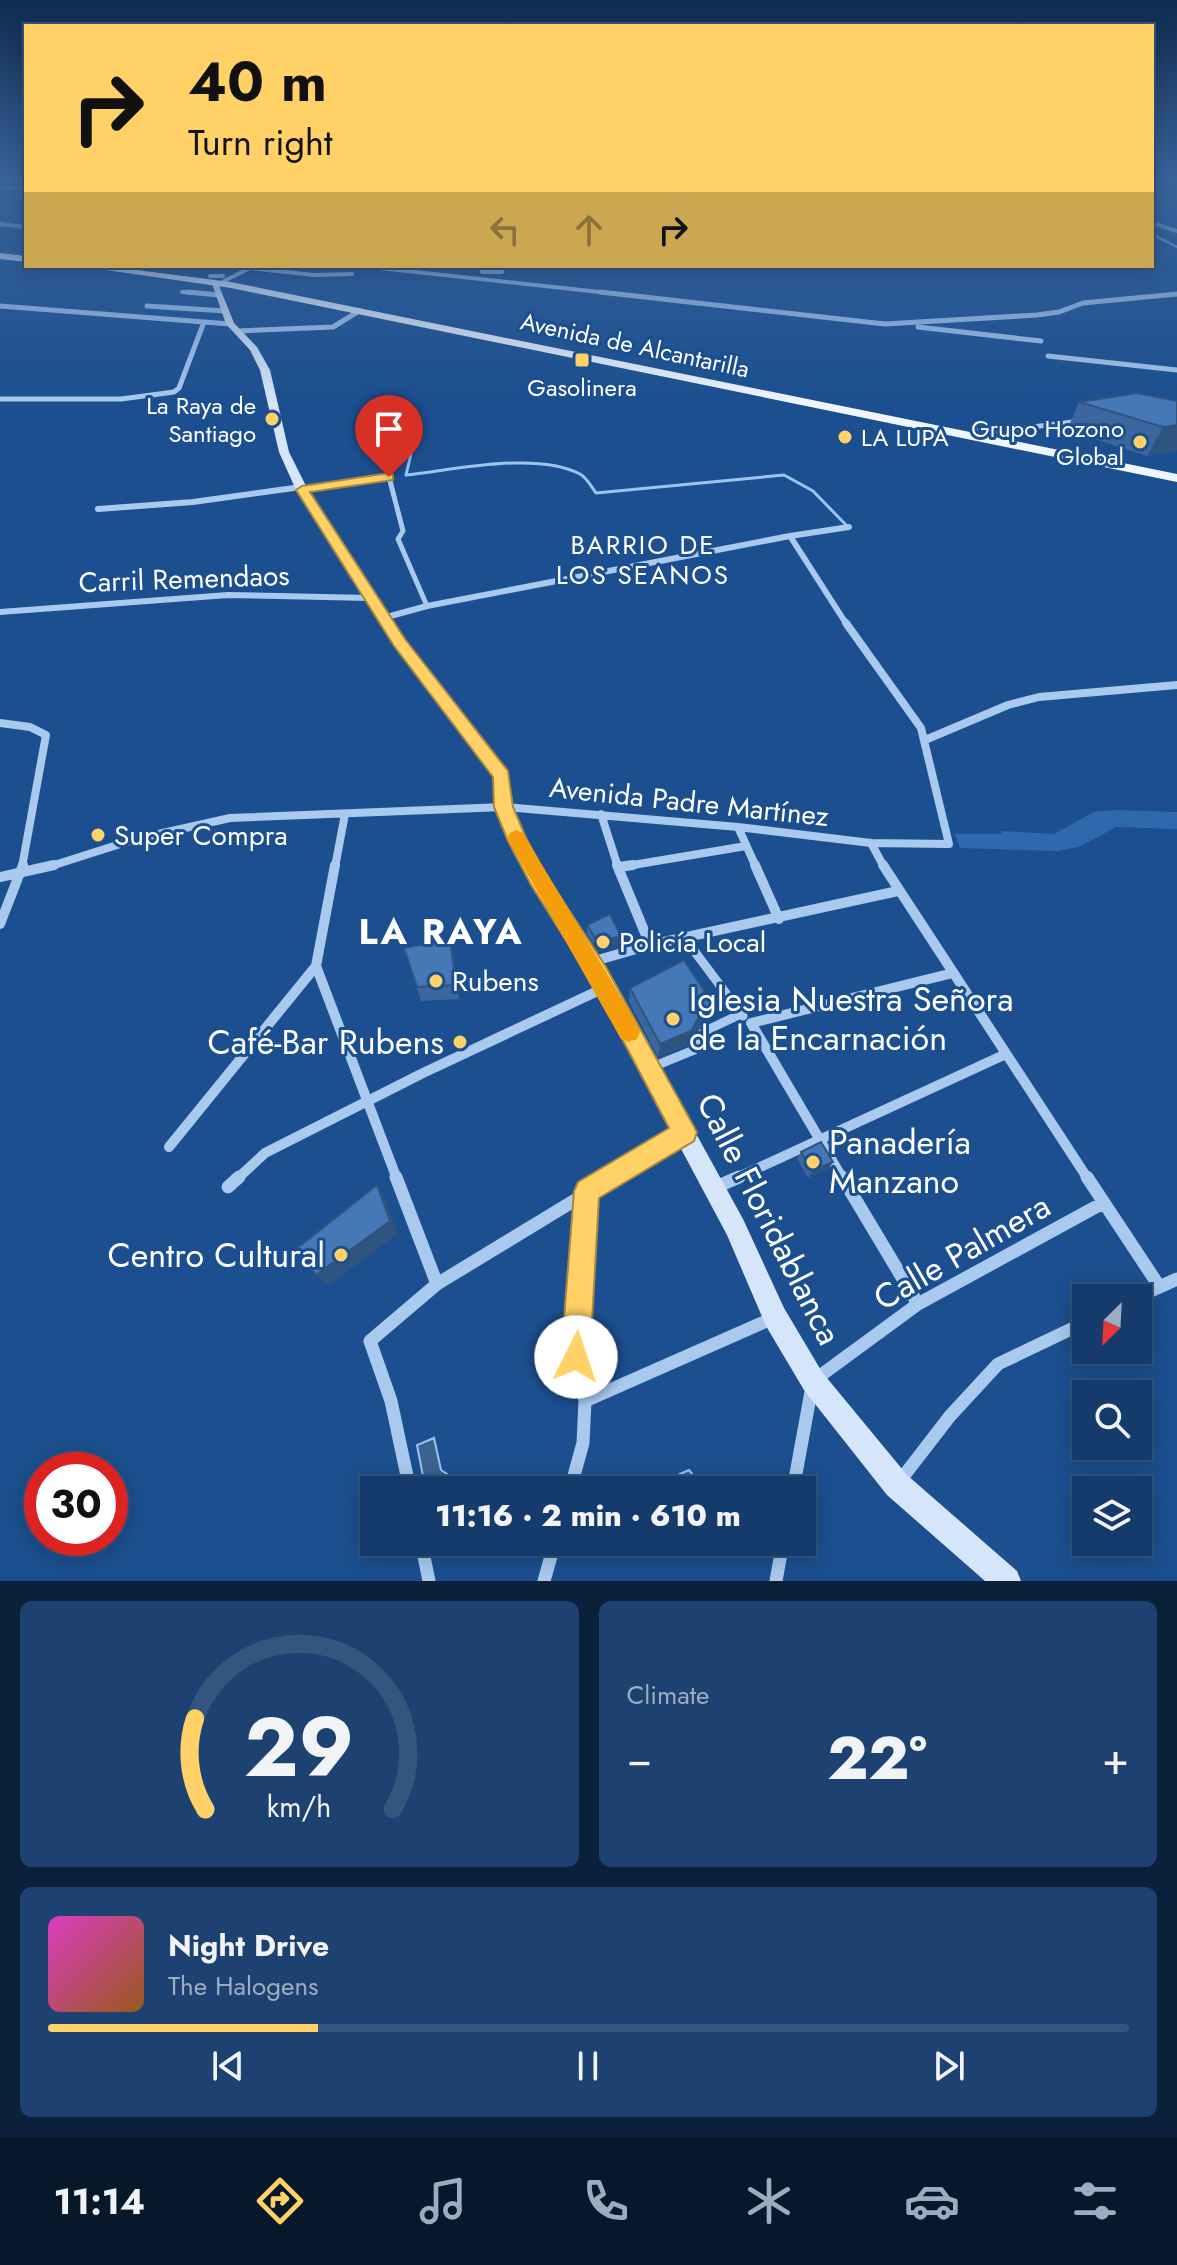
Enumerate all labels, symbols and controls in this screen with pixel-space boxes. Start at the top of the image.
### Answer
text: 40 m [188,41,327,122]
icon: right [56,56,160,160]
text: Turn right [188,116,333,168]
icon: left [483,208,527,252]
icon: ahead [567,208,611,252]
icon: right [651,208,695,252]
street label: Avenida de Alcantarilla [517,304,753,386]
marker: Gasolinera [573,351,591,369]
place label: Gasolinera [527,370,637,405]
place label: La Raya de Santiago [146,388,256,451]
pin [355,395,423,477]
icon: arrive [367,407,411,451]
marker: La Raya de Santiago [263,410,281,428]
place label: Grupo Hozono Global [971,411,1124,474]
place label: LA LUPA [861,420,949,455]
marker: LA LUPA [836,428,854,446]
marker: Grupo Hozono Global [1131,433,1149,451]
district label: BARRIO DE LOS SEANOS [556,526,730,594]
street label: Carril Remendaos [78,555,290,603]
street label: Avenida Padre Martínez [547,767,831,837]
place label: Super Compra [114,815,288,856]
marker: Super Compra [89,826,107,844]
district label: LA RAYA [358,905,524,957]
place label: Policía Local [619,922,766,963]
marker: Policía Local [594,933,612,951]
place label: Rubens [452,961,539,1002]
marker: Rubens [427,972,445,990]
place label: Iglesia Nuestra Señora de la Encarnación [689,975,1014,1063]
marker: Iglesia Nuestra Señora de la Encarnación [664,1010,682,1028]
place label: Café-Bar Rubens [207,1018,444,1067]
marker: Café-Bar Rubens [451,1033,469,1051]
street label: Calle Floridablanca [684,1085,854,1353]
place label: Panadería Manzano [829,1118,971,1206]
marker: Panadería Manzano [804,1153,822,1171]
street label: Calle Palmera [865,1182,1059,1322]
place label: Centro Cultural [107,1231,325,1280]
marker: Centro Cultural [332,1246,350,1264]
north arrow [1072,1284,1152,1364]
map controls [1072,1284,1152,1556]
position arrow [534,1315,618,1399]
button: search [1072,1380,1152,1460]
speed limit sign: 30 [24,1452,128,1556]
button: layers [1072,1476,1152,1556]
text: 11:16 · 2 min · 610 m [435,1494,741,1537]
text: Climate [627,1676,709,1714]
text: 29 [244,1687,354,1807]
text: 22° [827,1715,927,1802]
text: − [627,1727,652,1791]
text: + [1102,1727,1129,1791]
text: km/h [267,1786,332,1828]
text: Night Drive [168,1924,329,1967]
text: The Halogens [168,1967,319,2005]
icon: previous [206,2044,250,2088]
icon: pause [566,2044,610,2088]
icon: next [927,2044,971,2088]
icon: directions [252,2173,308,2229]
icon: music [415,2173,471,2229]
icon: phone [578,2173,634,2229]
icon: climate [741,2173,797,2229]
icon: car [904,2173,960,2229]
icon: filters [1067,2173,1123,2229]
text: 11:14 [54,2175,145,2227]

